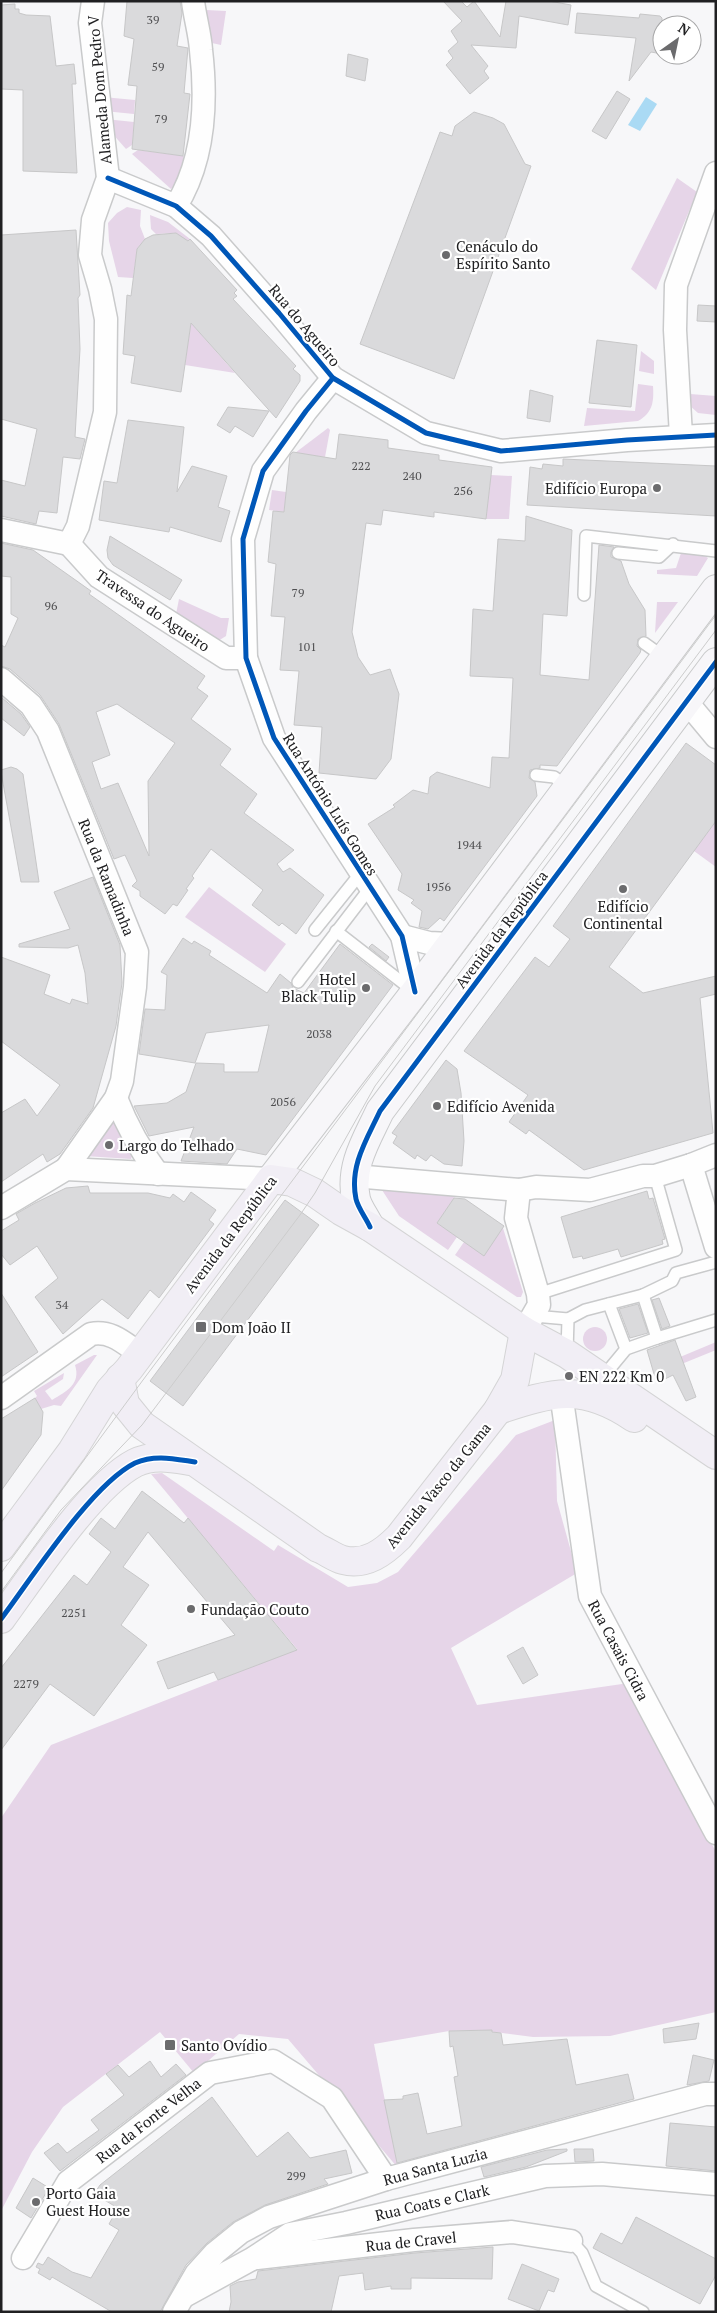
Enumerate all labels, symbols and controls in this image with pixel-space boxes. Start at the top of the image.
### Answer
house number: 39 [147,12,159,27]
street label: Alameda Dom Pedro V [82,14,115,165]
north arrow [652,15,702,65]
text: N [675,18,694,40]
house number: 59 [152,59,164,74]
house number: 79 [155,111,167,126]
place label: Cenáculo do Espírito Santo [456,236,550,273]
marker: Cenáculo do Espírito Santo [440,249,452,261]
street label: Rua do Agueiro [265,280,345,370]
house number: 222 [351,458,371,473]
house number: 240 [402,468,422,483]
place label: Edifício Europa [545,478,647,498]
marker: Edifício Europa [651,482,663,494]
house number: 256 [453,483,473,498]
street label: Travessa do Agueiro [92,564,214,656]
house number: 79 [292,585,304,600]
house number: 96 [45,598,58,613]
house number: 101 [297,639,317,654]
street label: Rua António Luís Gomes [279,729,383,879]
street label: Rua da Ramadinha [74,815,140,939]
house number: 1944 [456,837,482,852]
street label: Avenida da República [450,866,552,992]
house number: 1956 [425,879,451,894]
marker: Edifício Continental [617,883,629,895]
place label: Edifício Continental [583,896,663,933]
place label: Hotel Black Tulip [281,969,356,1006]
marker: Hotel Black Tulip [360,982,372,994]
house number: 2038 [306,1026,332,1041]
house number: 2056 [270,1094,296,1109]
place label: Edifício Avenida [447,1096,555,1116]
marker: Edifício Avenida [431,1100,443,1112]
place label: Largo do Telhado [119,1135,234,1155]
marker: Largo do Telhado [103,1139,115,1151]
street label: Avenida da República [179,1171,281,1297]
house number: 34 [56,1297,69,1312]
place label: Dom João II [212,1317,291,1337]
marker: Dom João II [194,1320,208,1334]
place label: EN 222 Km 0 [579,1366,664,1386]
marker: EN 222 Km 0 [563,1370,575,1382]
street label: Avenida Vasco da Gama [381,1418,495,1552]
street label: Rua Casais Cidra [584,1596,654,1704]
place label: Fundação Couto [201,1599,309,1619]
marker: Fundação Couto [185,1603,197,1615]
house number: 2251 [61,1605,87,1620]
house number: 2279 [13,1676,39,1691]
place label: Santo Ovídio [181,2035,267,2055]
marker: Santo Ovídio [163,2038,177,2052]
street label: Rua da Fonte Velha [91,2072,205,2167]
street label: Rua Santa Luzia [381,2142,490,2190]
house number: 299 [286,2168,306,2183]
street label: Rua Coats e Clark [373,2179,491,2225]
place label: Porto Gaia Guest House [46,2183,130,2220]
marker: Porto Gaia Guest House [30,2196,42,2208]
street label: Rua de Cravel [365,2226,457,2256]

